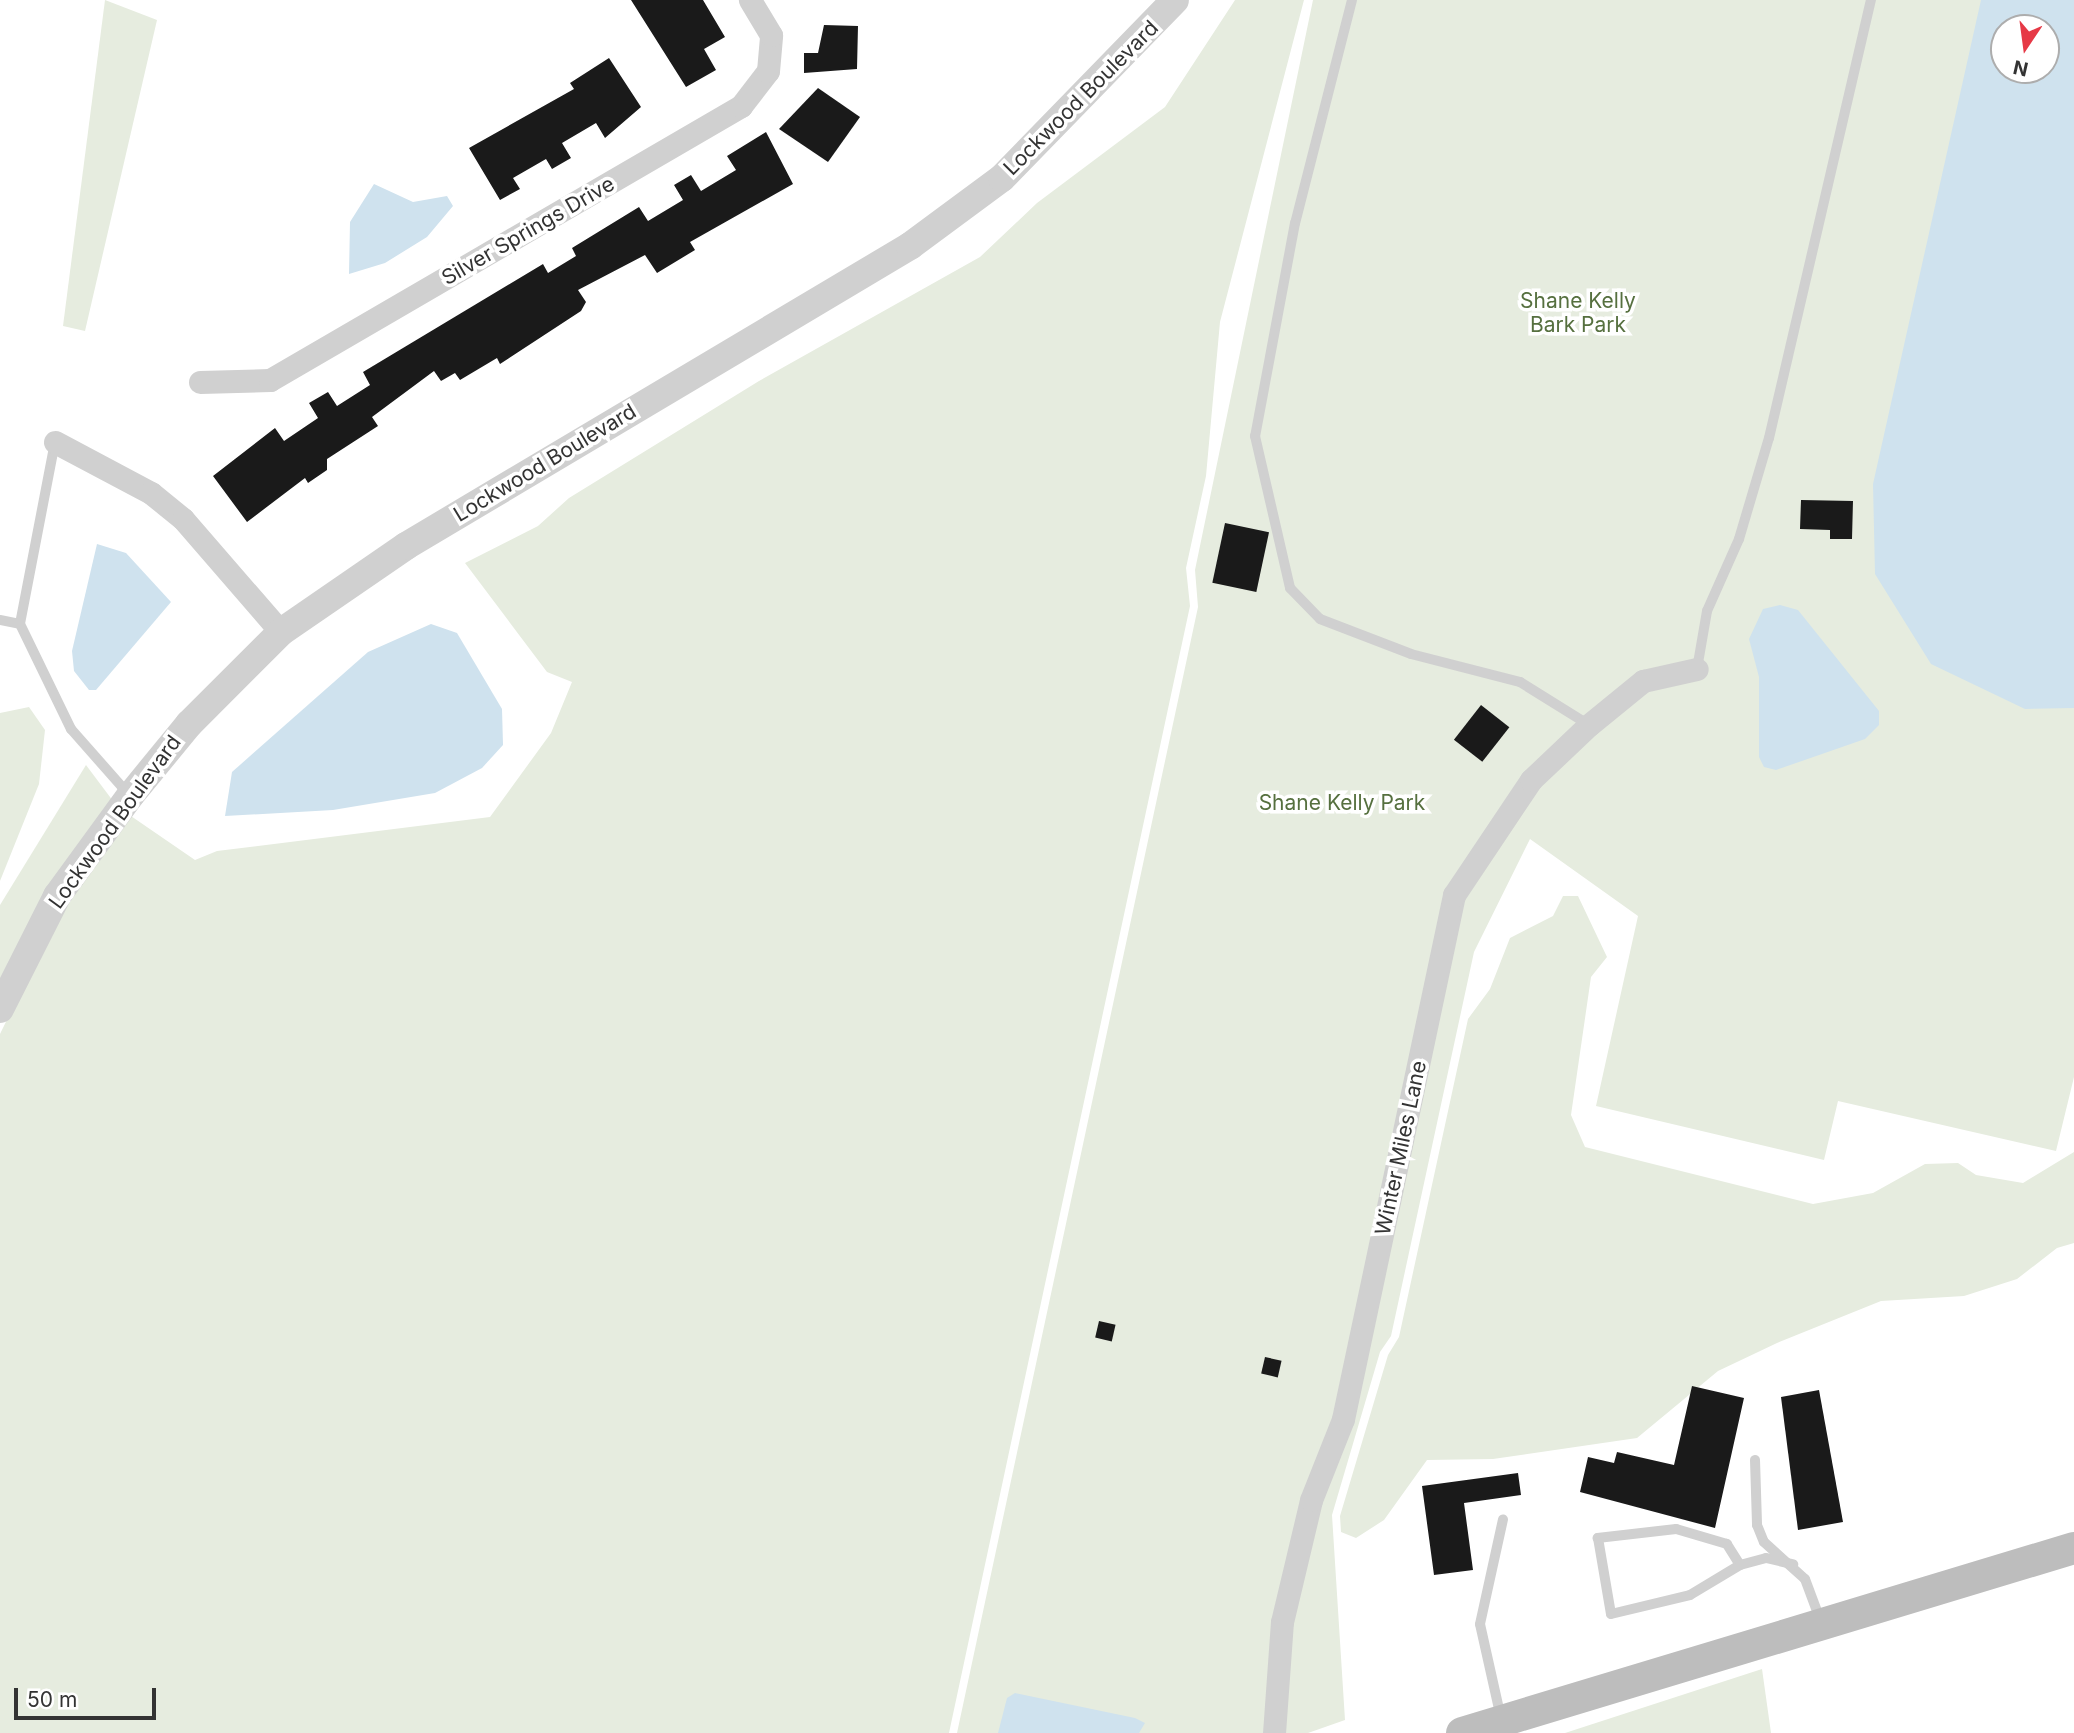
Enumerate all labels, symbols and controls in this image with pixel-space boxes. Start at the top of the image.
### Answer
north arrow [1990,14,2060,84]
street label: Lockwood Boulevard [998,15,1164,181]
text: N [2011,55,2030,81]
street label: Silver Springs Drive [437,171,619,291]
park label: Shane Kelly Bark Park [1520,288,1636,338]
street label: Lockwood Boulevard [449,399,641,527]
street label: Lockwood Boulevard [44,730,186,914]
park label: Shane Kelly Park [1259,790,1425,816]
street label: Winter Miles Lane [1370,1059,1432,1237]
scale bar [18,1674,159,1718]
text: 50 m [27,1687,77,1712]

